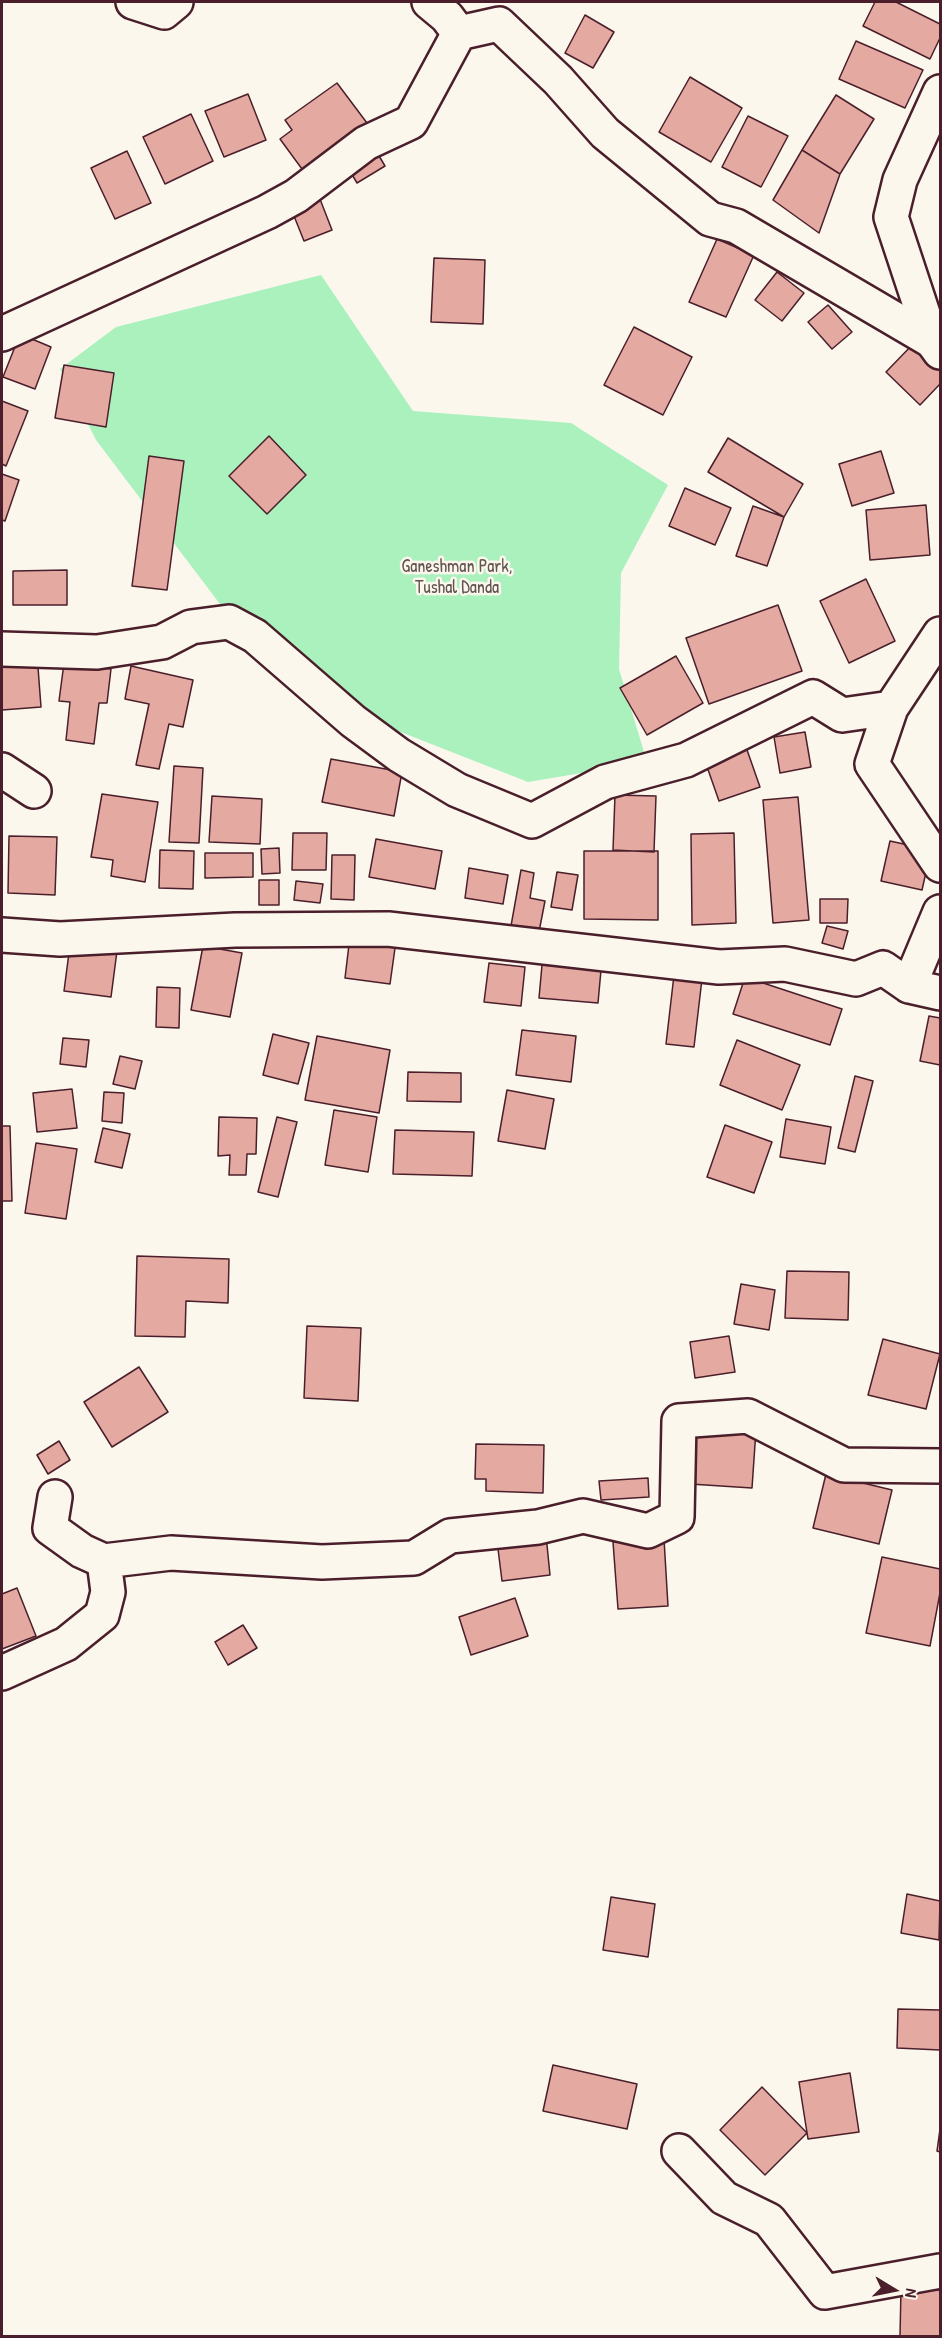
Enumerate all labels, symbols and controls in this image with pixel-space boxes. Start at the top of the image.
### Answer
park label: Ganeshman Park, Tushal Danda [402,556,512,598]
north arrow [864,2260,924,2320]
text: N [900,2287,923,2299]

